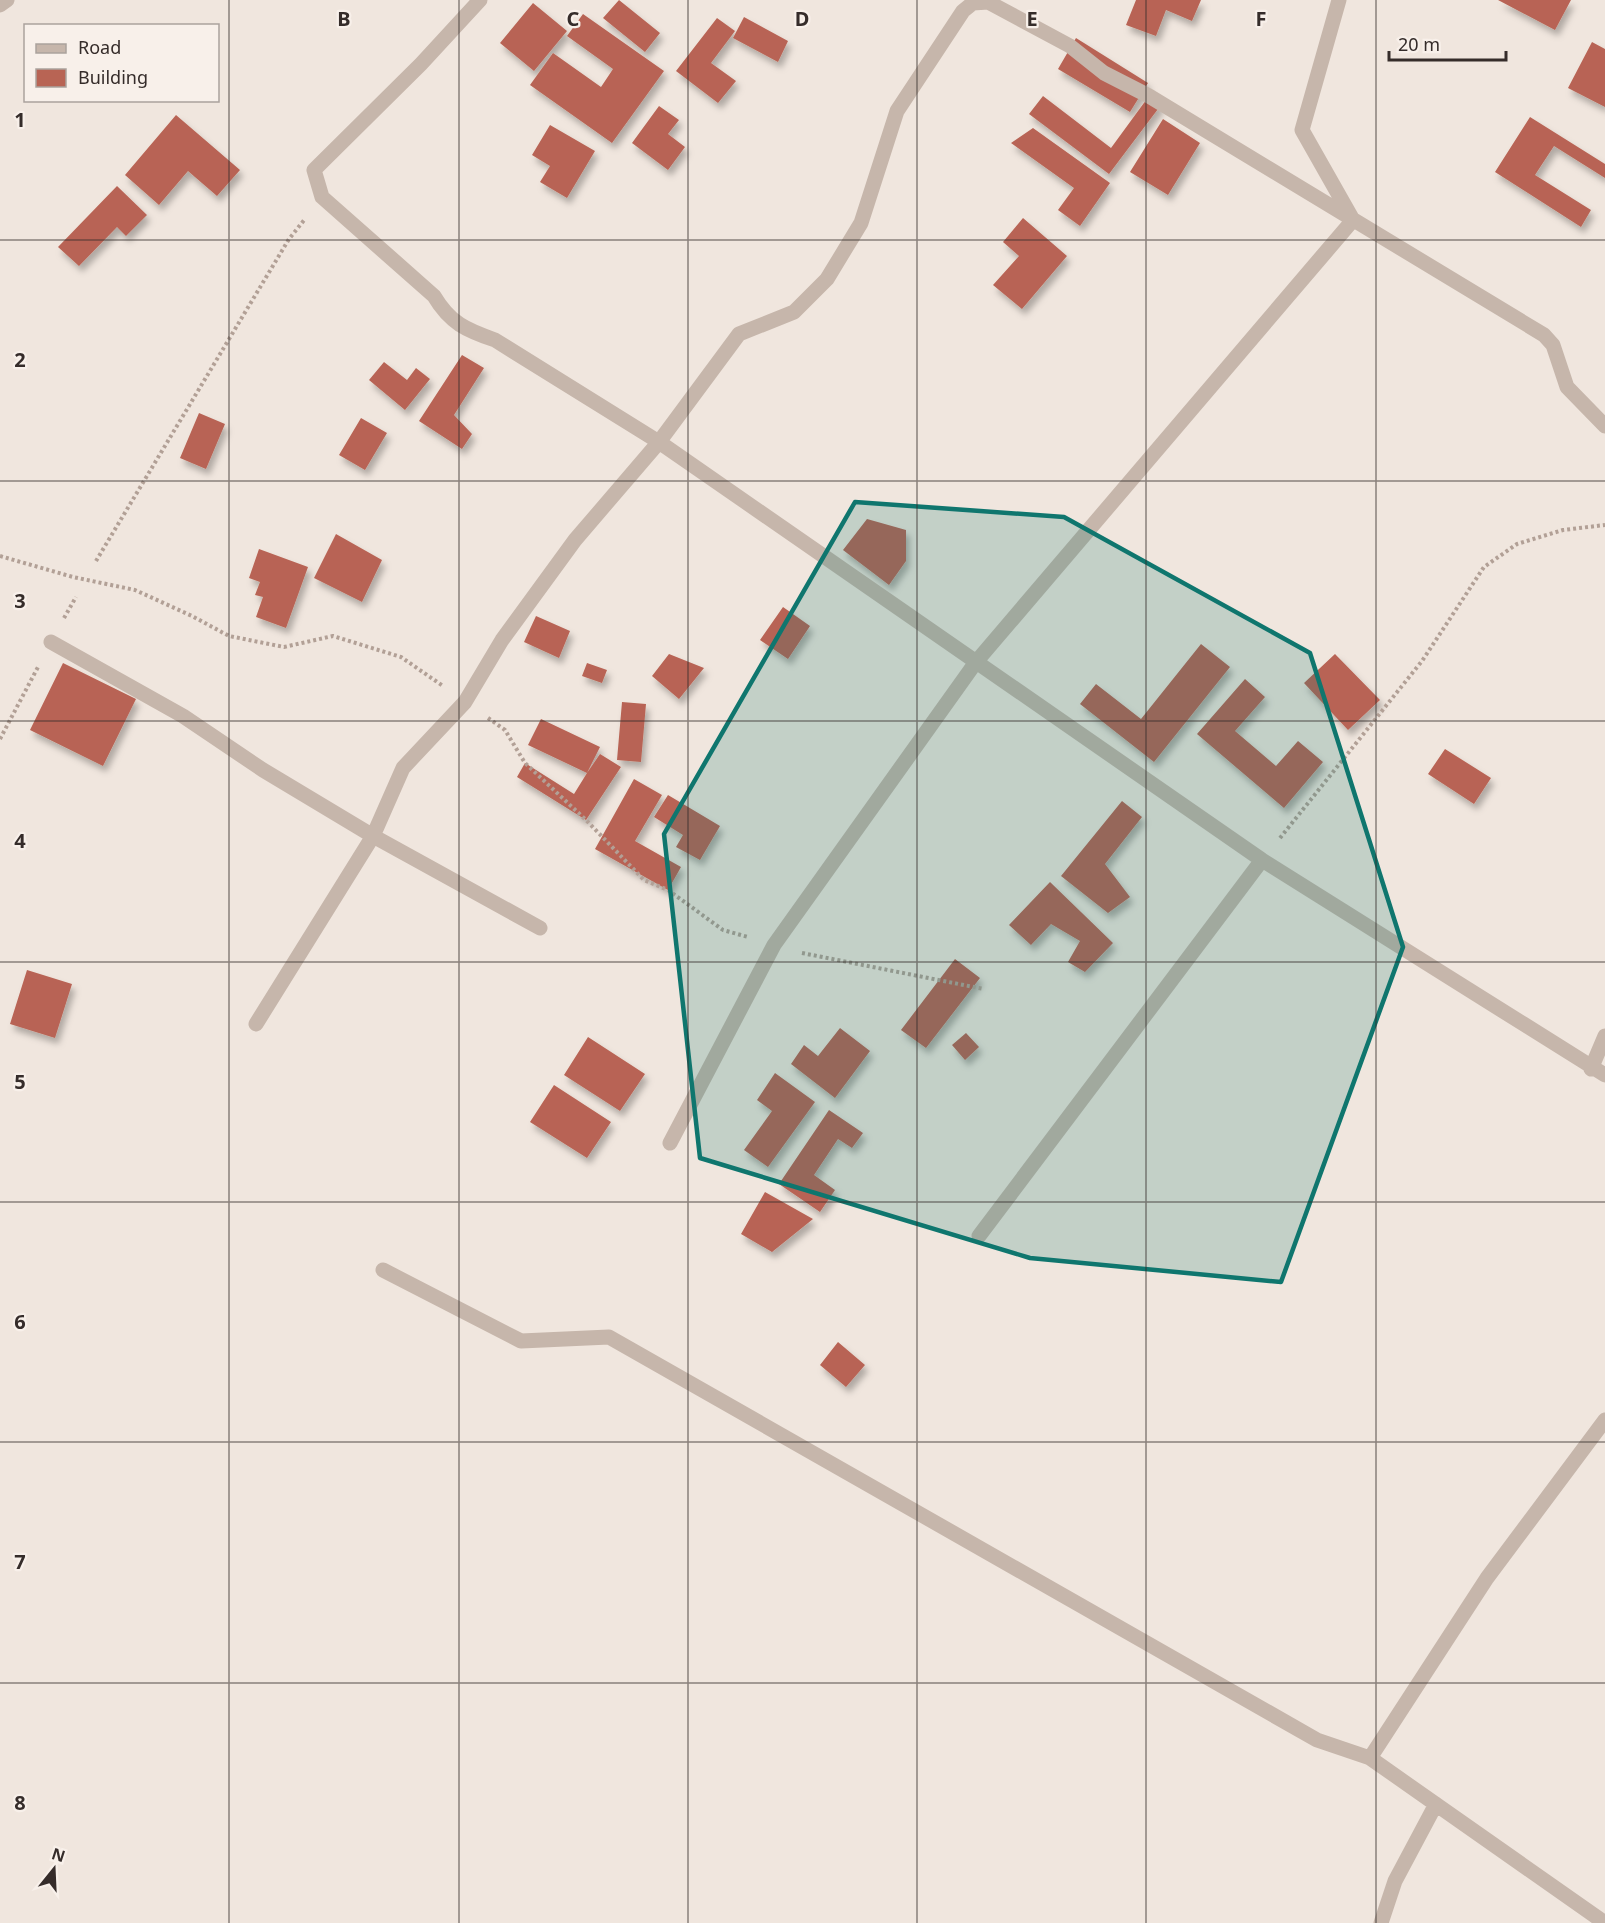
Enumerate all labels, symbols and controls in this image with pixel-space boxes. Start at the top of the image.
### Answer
text: B [337,5,351,32]
text: C [567,5,580,32]
text: D [795,5,809,32]
text: E [1026,5,1038,32]
text: F [1256,5,1266,32]
legend [24,24,219,102]
scale bar [1389,24,1506,62]
text: 20 m [1398,32,1440,56]
text: Road [78,35,121,59]
text: Building [78,65,148,89]
text: 1 [14,106,26,133]
text: 2 [14,346,26,373]
text: 3 [14,587,26,614]
text: 4 [14,827,26,854]
text: 5 [14,1068,26,1095]
text: 6 [14,1308,26,1335]
text: 7 [14,1548,26,1575]
text: 8 [14,1789,26,1816]
north arrow [24,1839,84,1899]
text: N [49,1842,68,1867]

